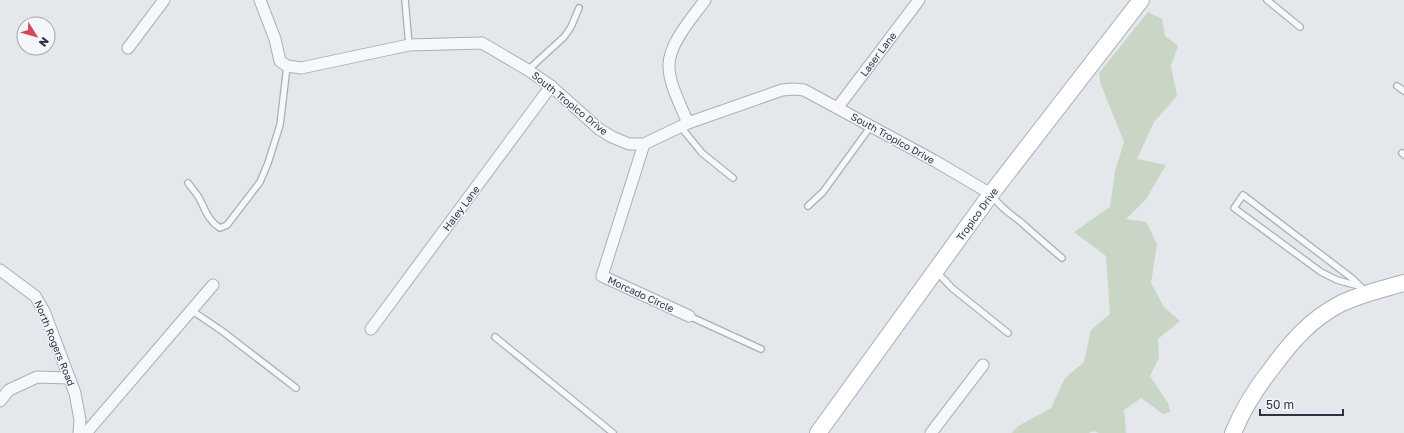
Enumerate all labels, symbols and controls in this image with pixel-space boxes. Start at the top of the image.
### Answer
north arrow [16,16,56,56]
street label: Laser Lane [857,29,899,79]
text: N [37,35,52,50]
street label: South Tropico Drive [530,69,610,137]
street label: South Tropico Drive [849,110,937,166]
street label: Haley Lane [440,183,482,233]
street label: Tropico Drive [954,185,1000,243]
street label: Morcado Circle [606,273,676,315]
street label: North Rogers Road [32,298,78,388]
scale bar [1260,391,1343,417]
text: 50 m [1266,397,1294,412]

